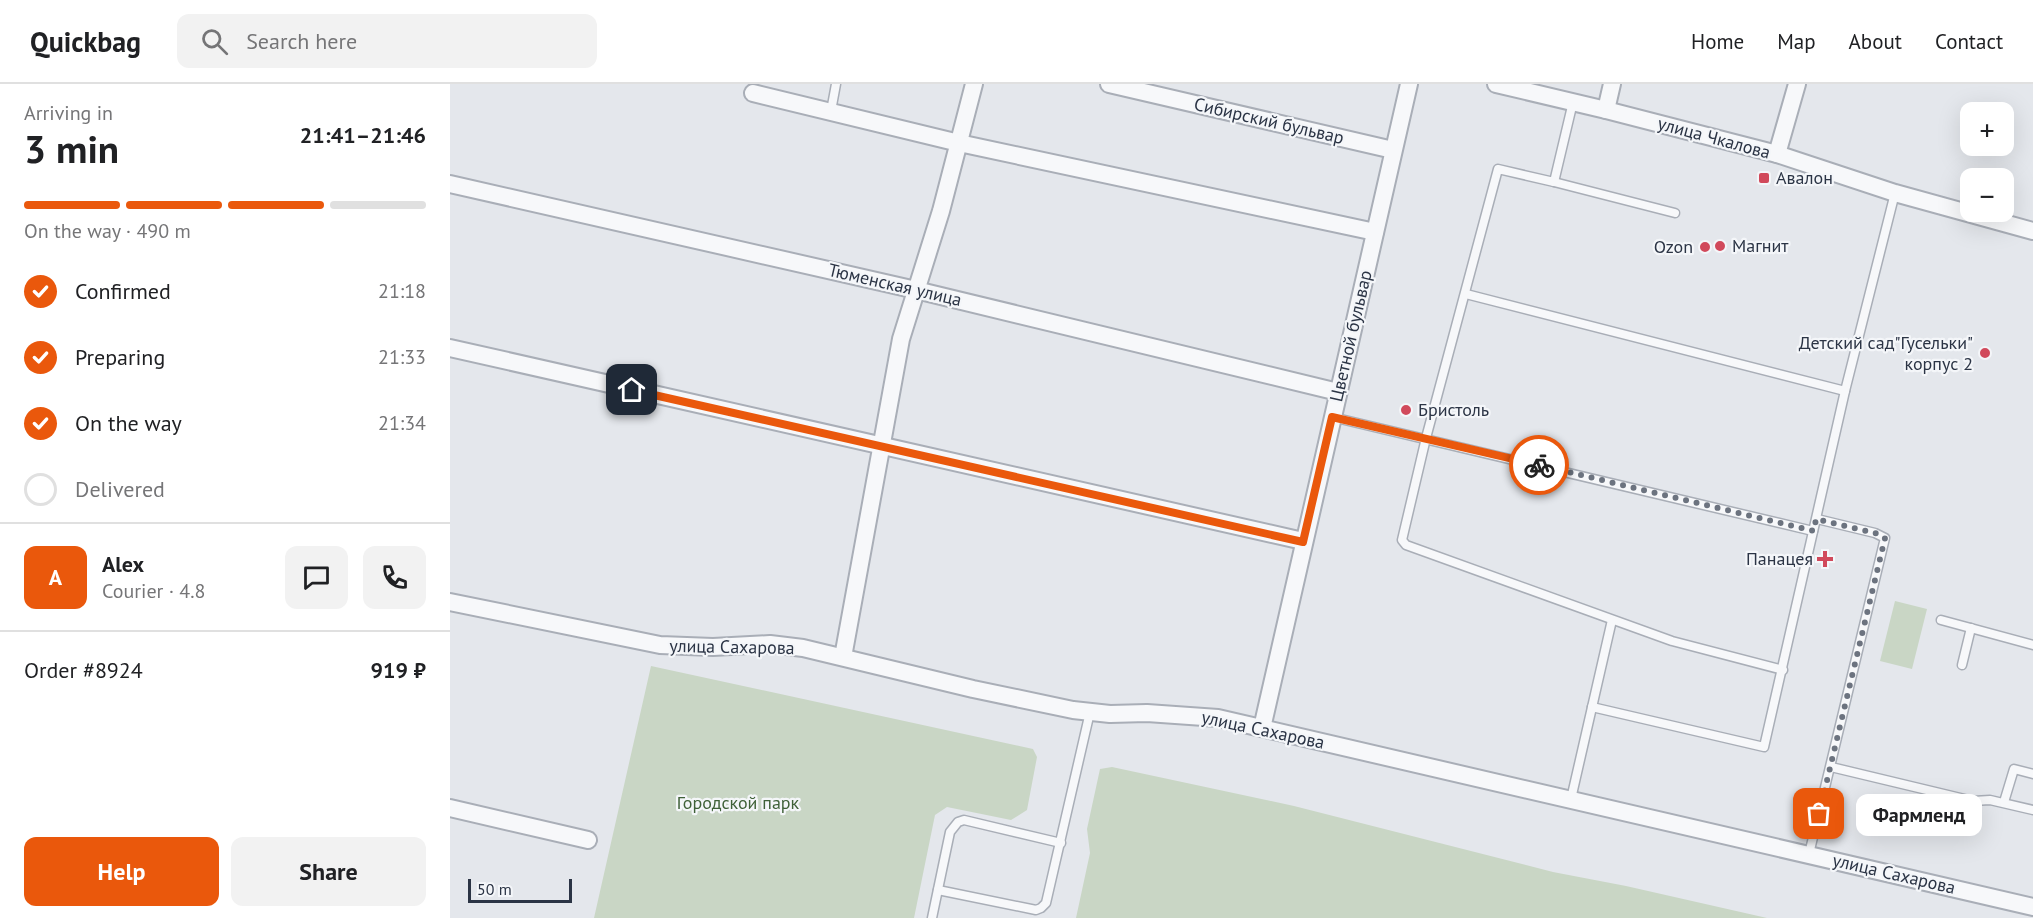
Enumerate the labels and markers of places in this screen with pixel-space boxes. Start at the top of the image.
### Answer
place label: Авалон [1776,166,1833,189]
marker: Авалон [1757,171,1771,185]
place label: Магнит [1732,234,1789,257]
place label: Ozon [1654,235,1693,258]
marker: Магнит [1713,239,1727,253]
marker: Ozon [1698,240,1712,254]
place label: Детский сад"Гусельки" корпус 2 [1799,331,1973,375]
marker: Детский сад"Гусельки" корпус 2 [1978,346,1992,360]
pin [606,364,657,415]
place label: Бристоль [1418,398,1489,421]
marker: Бристоль [1399,403,1413,417]
place label: Панацея [1746,547,1813,570]
marker: Панацея [1818,552,1832,566]
pin [1793,788,1844,839]
callout: Фармленд [1855,793,1981,835]

